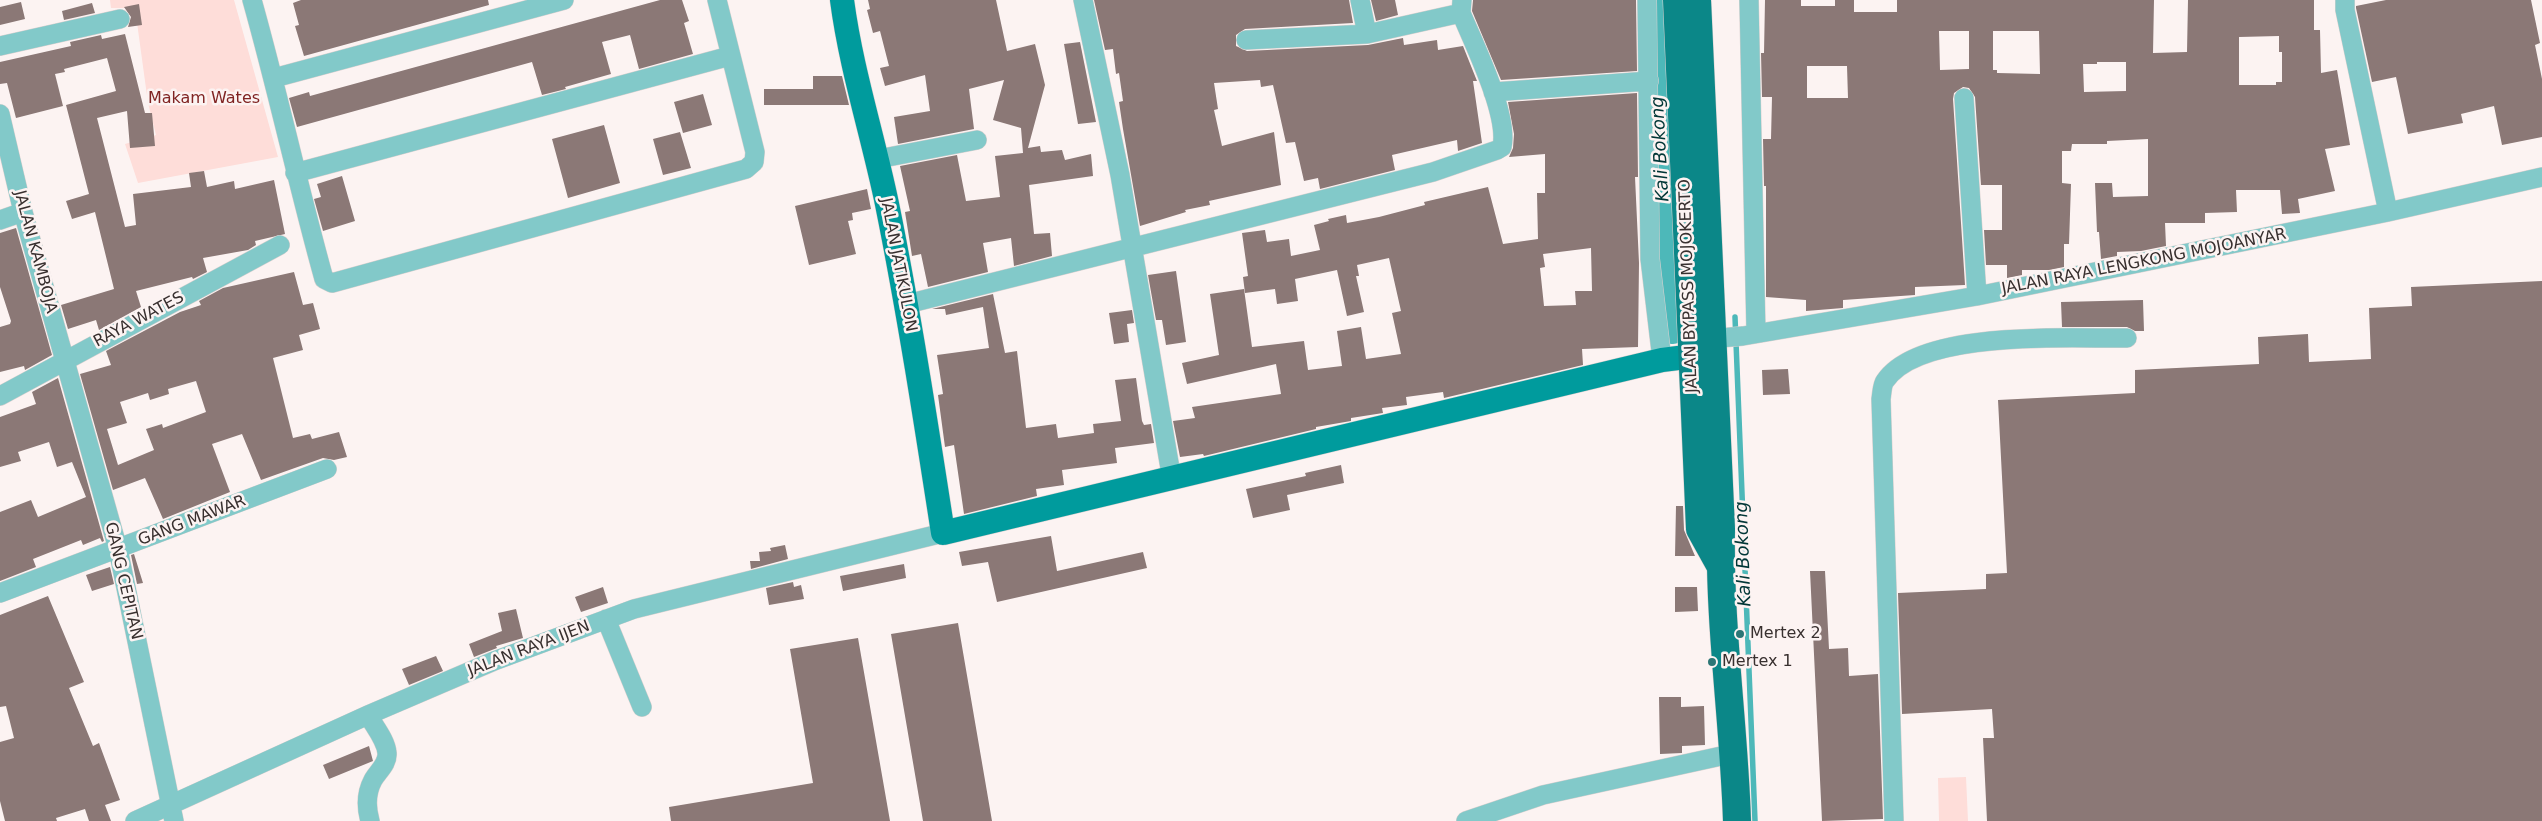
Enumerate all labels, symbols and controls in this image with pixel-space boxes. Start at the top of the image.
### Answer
park label: Makam Wates [148,89,260,109]
water label: Kali Bokong [1647,96,1675,202]
street label: JALAN BYPASS MOJOKERTO [1676,179,1702,393]
street label: JALAN KAMBOJA [9,189,61,315]
street label: JALAN JATIKULON [876,196,920,334]
street label: JALAN RAYA LENGKONG MOJOANYAR [2000,225,2288,299]
street label: RAYA WATES [91,288,187,352]
street label: GANG MAWAR [135,492,249,550]
water label: Kali Bokong [1731,501,1757,607]
street label: GANG CEPITAN [100,520,146,642]
street label: JALAN RAYA IJEN [465,617,593,681]
place label: Mertex 2 [1750,624,1821,644]
marker: Mertex 2 [1734,628,1746,640]
place label: Mertex 1 [1722,652,1793,672]
marker: Mertex 1 [1706,656,1718,668]

